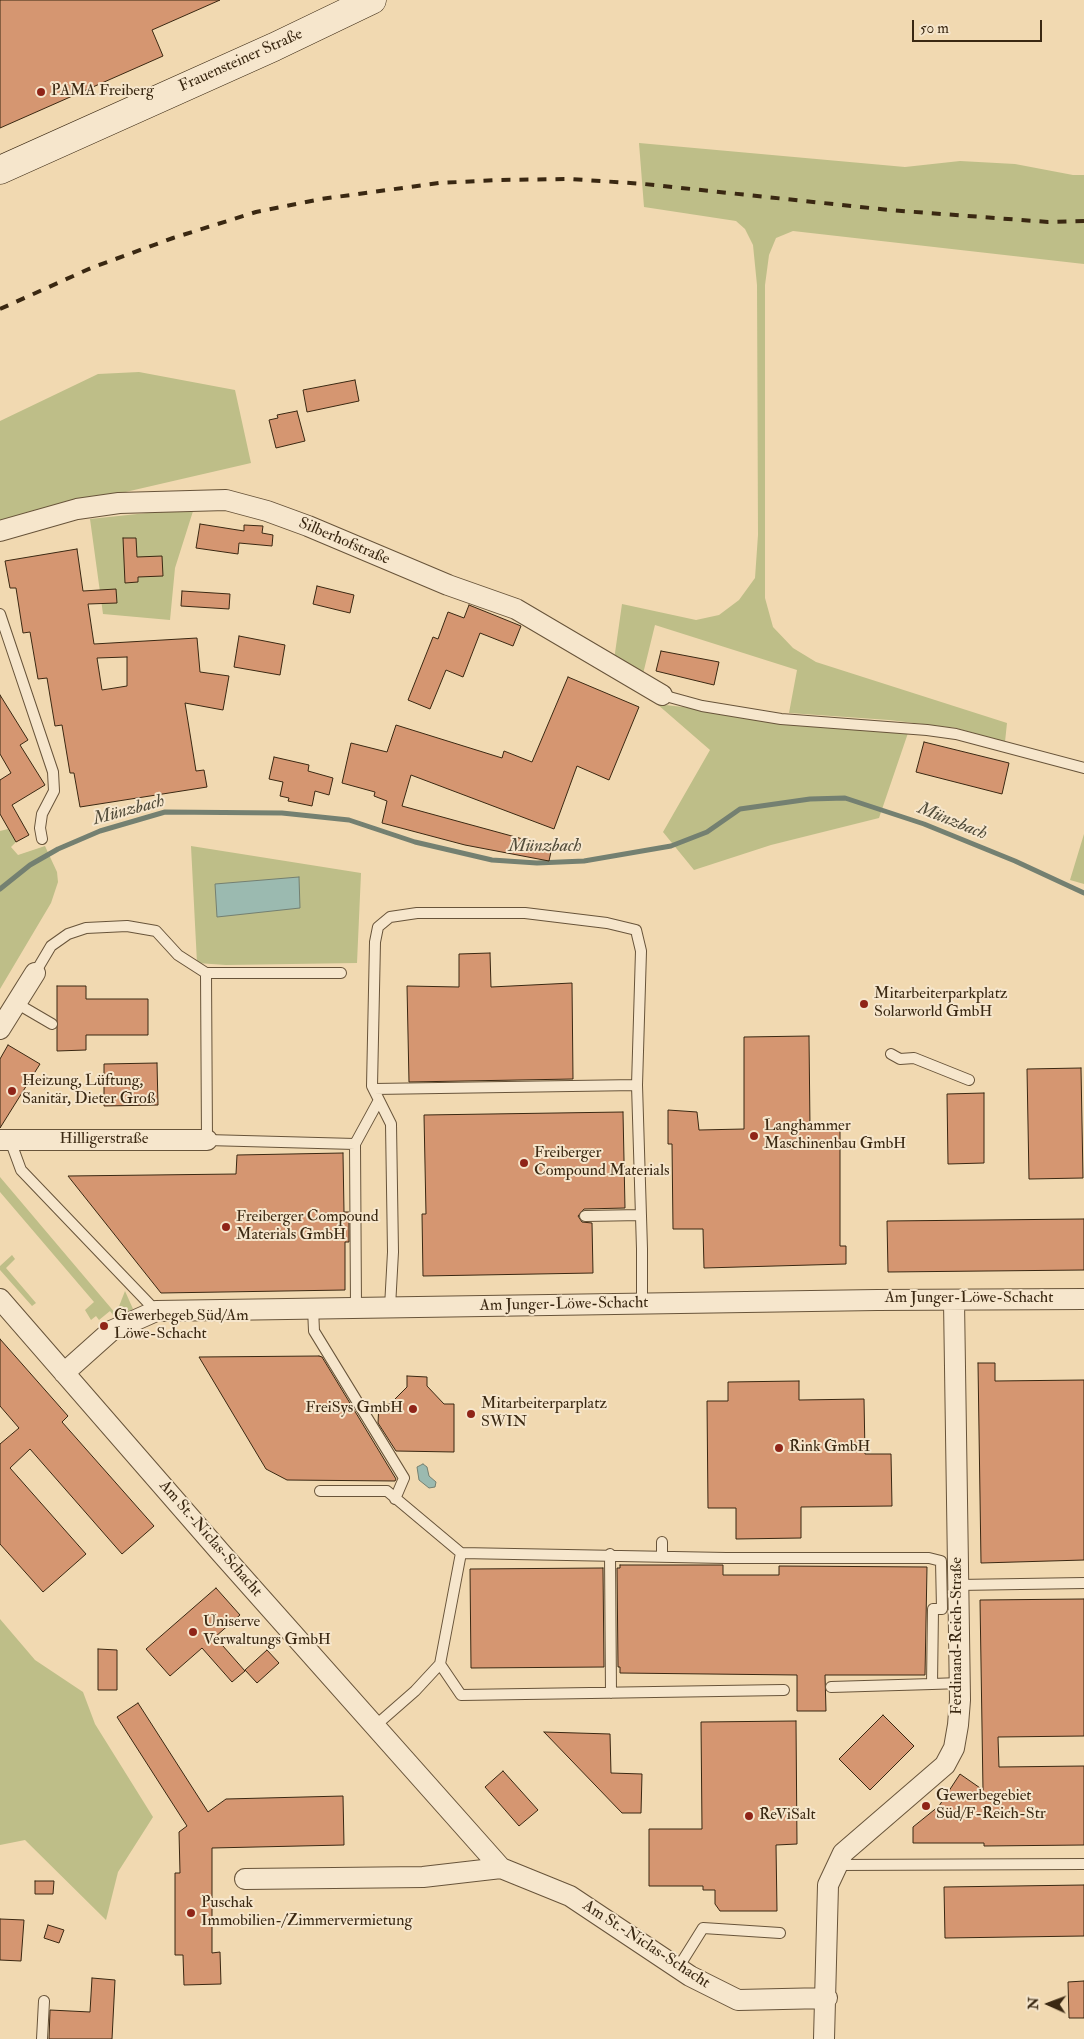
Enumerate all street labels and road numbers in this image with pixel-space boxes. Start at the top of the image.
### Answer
street label: Frauensteiner Straße [176,25,306,97]
street label: Silberhofstraße [295,514,393,570]
street label: Hilligerstraße [60,1130,148,1150]
street label: Am Junger-Löwe-Schacht [885,1289,1053,1309]
street label: Am Junger-Löwe-Schacht [480,1294,648,1316]
street label: Am St.-Niclas-Schacht [154,1477,266,1601]
street label: Ferdinand-Reich-Straße [948,1557,968,1715]
street label: Am St.-Niclas-Schacht [579,1897,713,1993]

